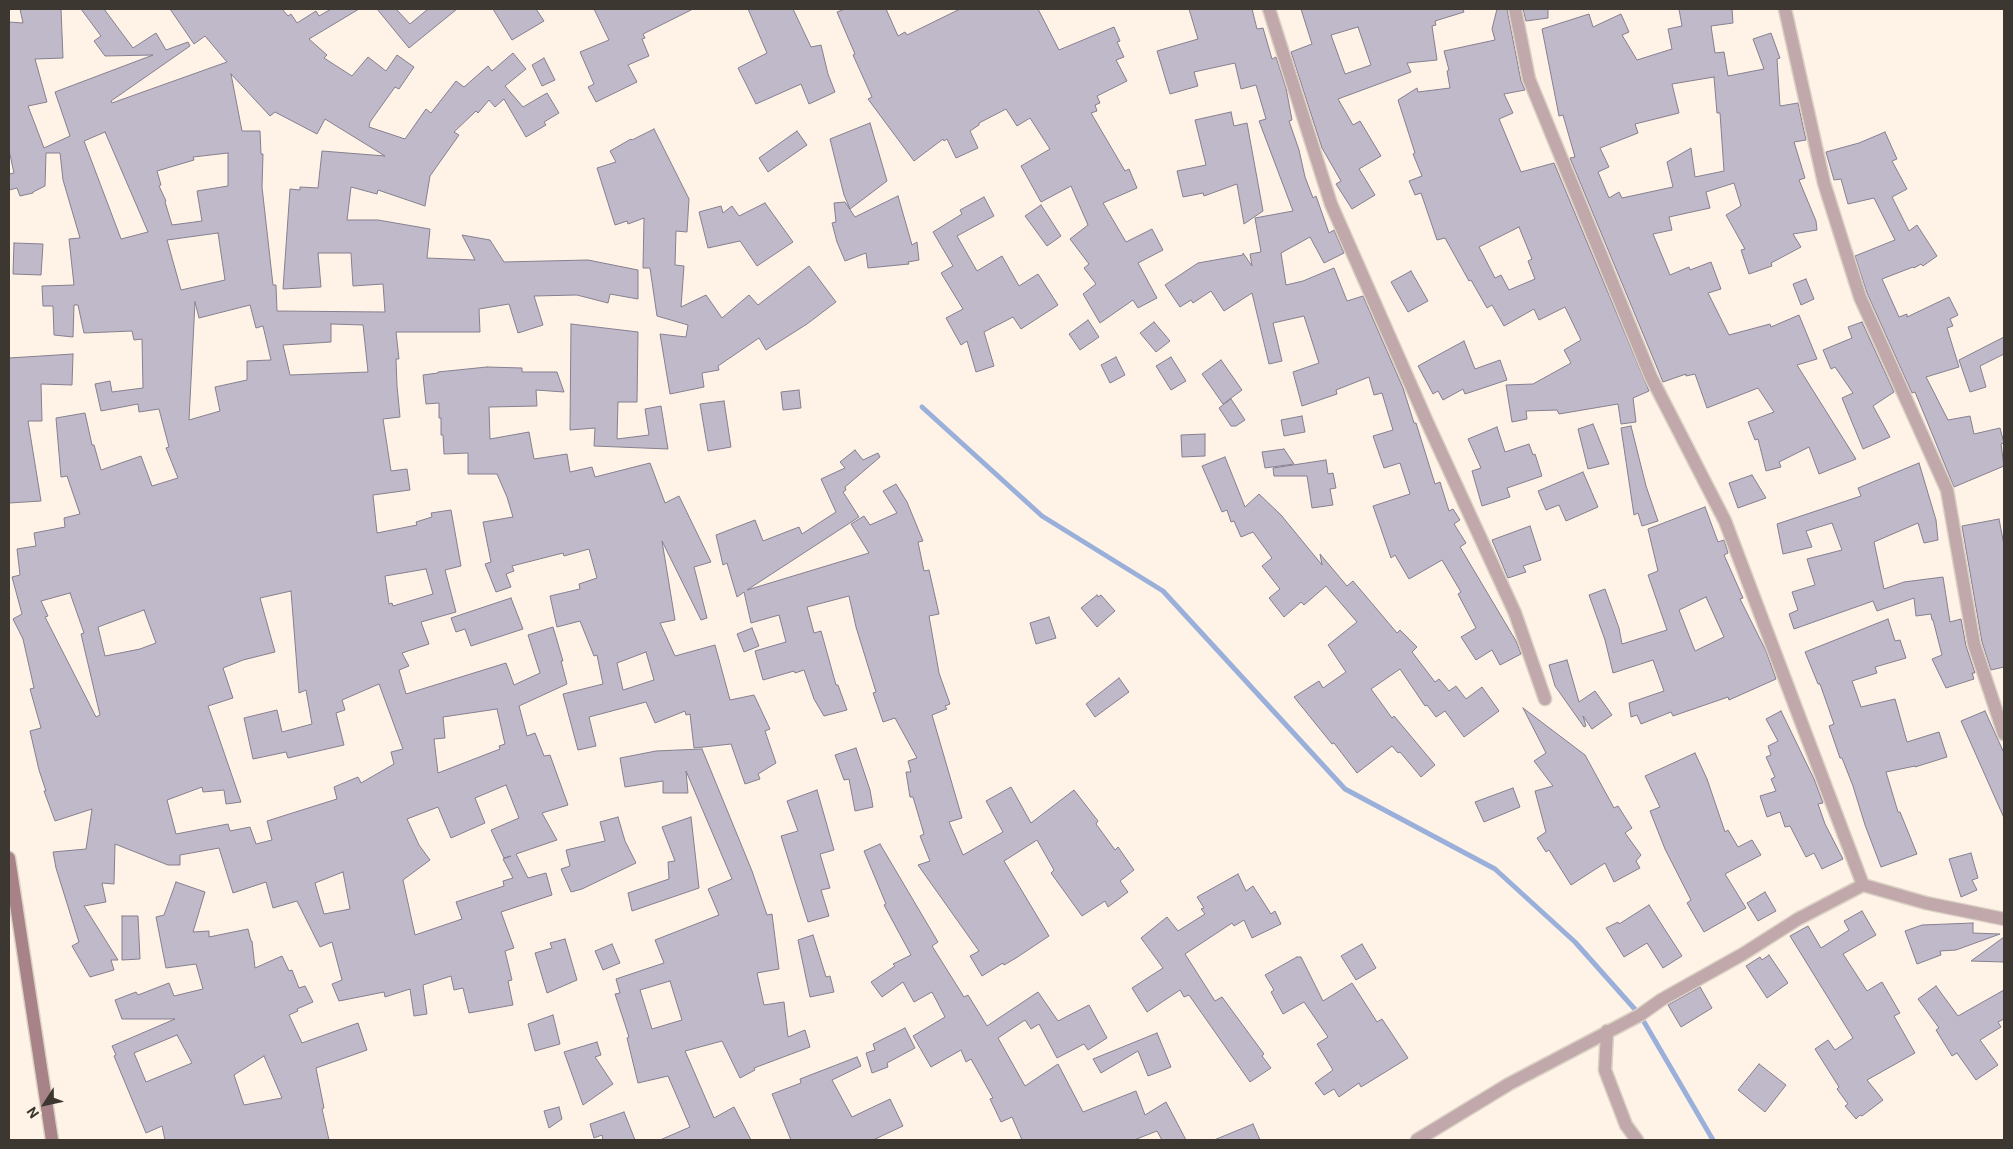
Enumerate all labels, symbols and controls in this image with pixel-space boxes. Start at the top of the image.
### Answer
north arrow [20,1079,70,1129]
text: N [23,1104,42,1121]

